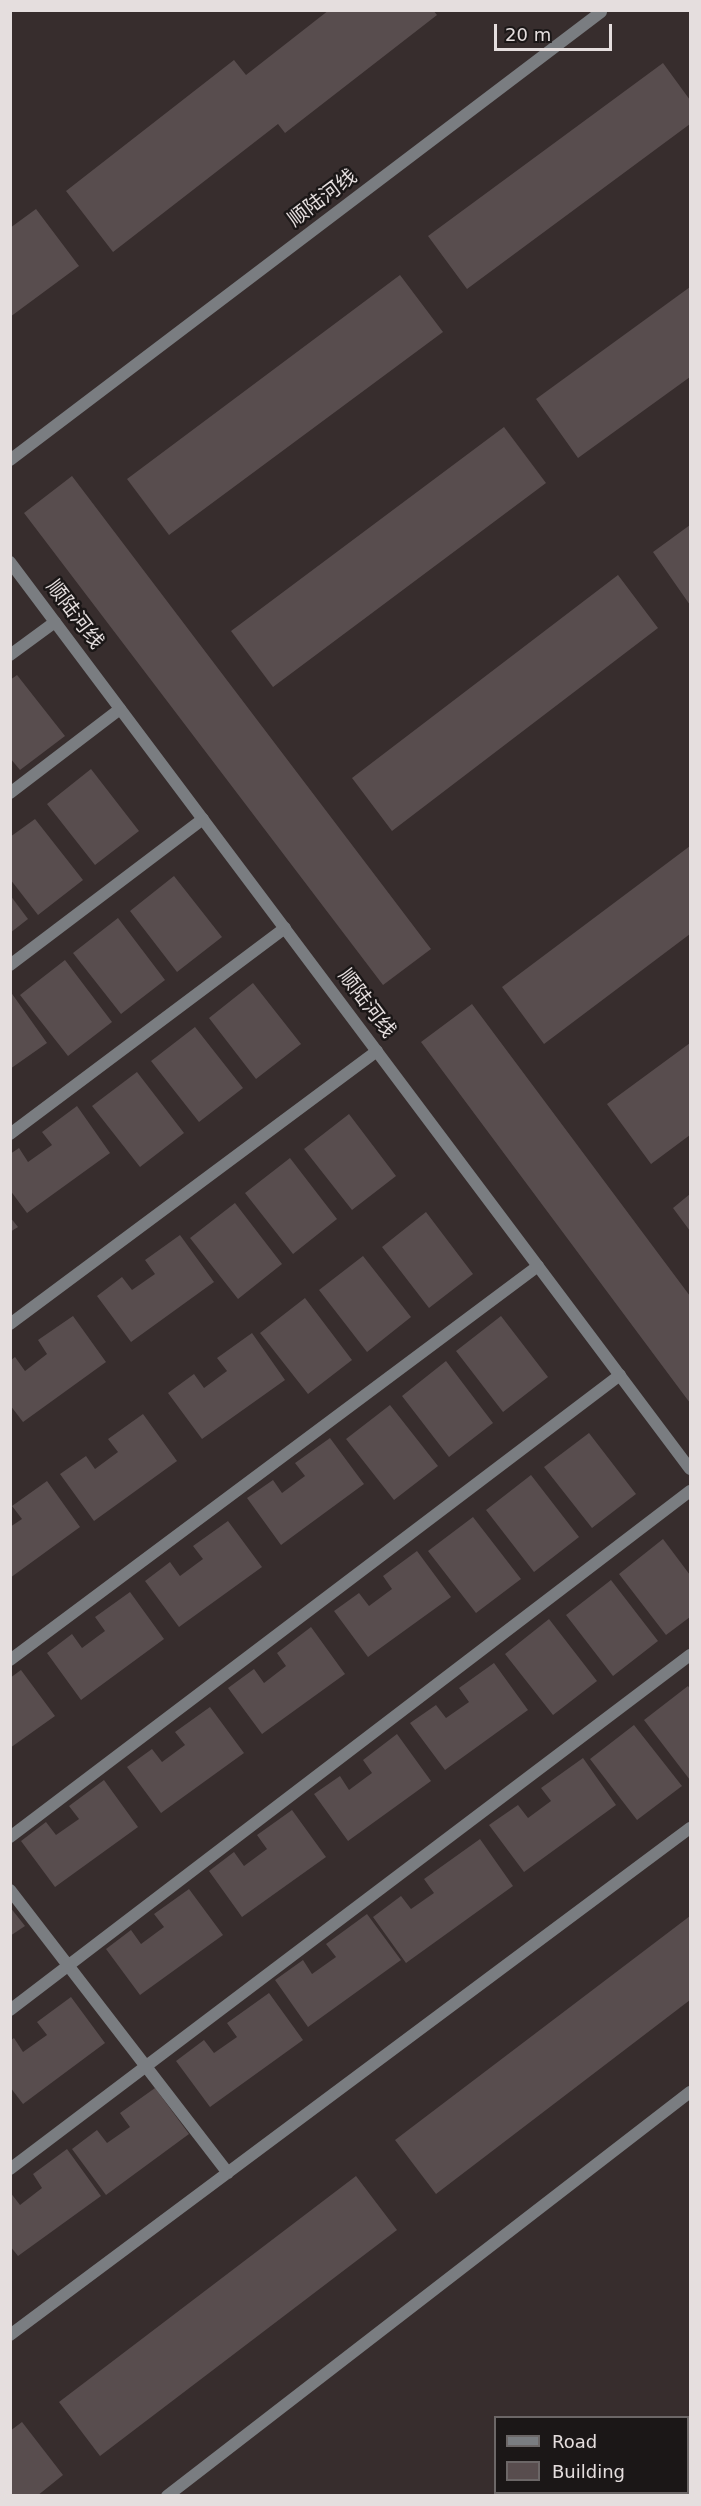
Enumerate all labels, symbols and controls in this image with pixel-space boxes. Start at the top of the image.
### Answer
scale bar [497,12,616,50]
text: 20 m [505,24,551,45]
street label: 顺陆河线 [284,165,362,233]
street label: 顺陆河线 [40,576,108,654]
street label: 顺陆河线 [332,965,400,1043]
legend [494,2416,689,2494]
text: Road [552,2431,597,2452]
text: Building [552,2461,625,2482]

